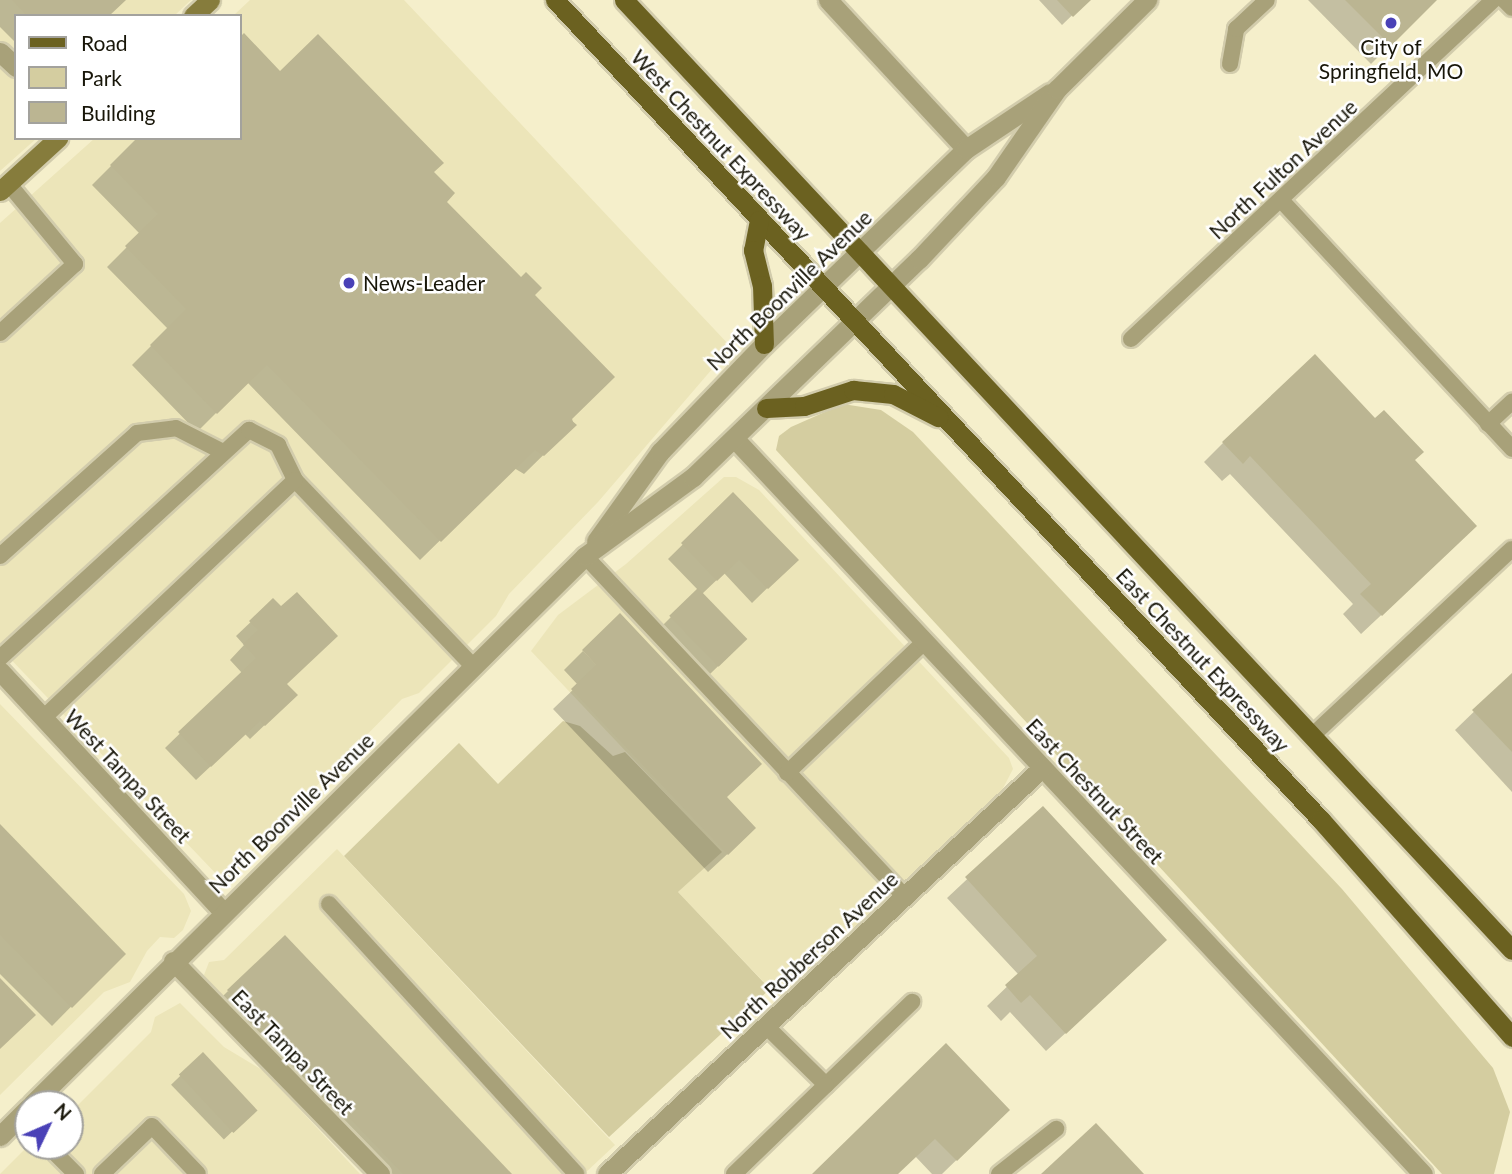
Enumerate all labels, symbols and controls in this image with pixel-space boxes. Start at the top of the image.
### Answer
legend [14,14,242,140]
marker: City of Springfield, MO [1383,15,1399,31]
text: Road [81,30,128,55]
place label: City of Springfield, MO [1319,34,1463,84]
street label: West Chestnut Expressway [626,44,816,246]
text: Park [81,65,122,90]
street label: North Fulton Avenue [1204,94,1362,244]
text: Building [81,100,156,125]
street label: North Boonville Avenue [701,204,877,376]
place label: News-Leader [363,270,485,296]
marker: News-Leader [341,275,357,291]
street label: East Chestnut Expressway [1111,563,1295,757]
street label: West Tampa Street [59,704,197,848]
street label: East Chestnut Street [1021,713,1169,869]
street label: North Boonville Avenue [203,727,379,899]
street label: North Robberson Avenue [715,866,903,1044]
street label: East Tampa Street [227,984,359,1120]
north arrow [14,1090,84,1160]
text: N [50,1098,76,1125]

